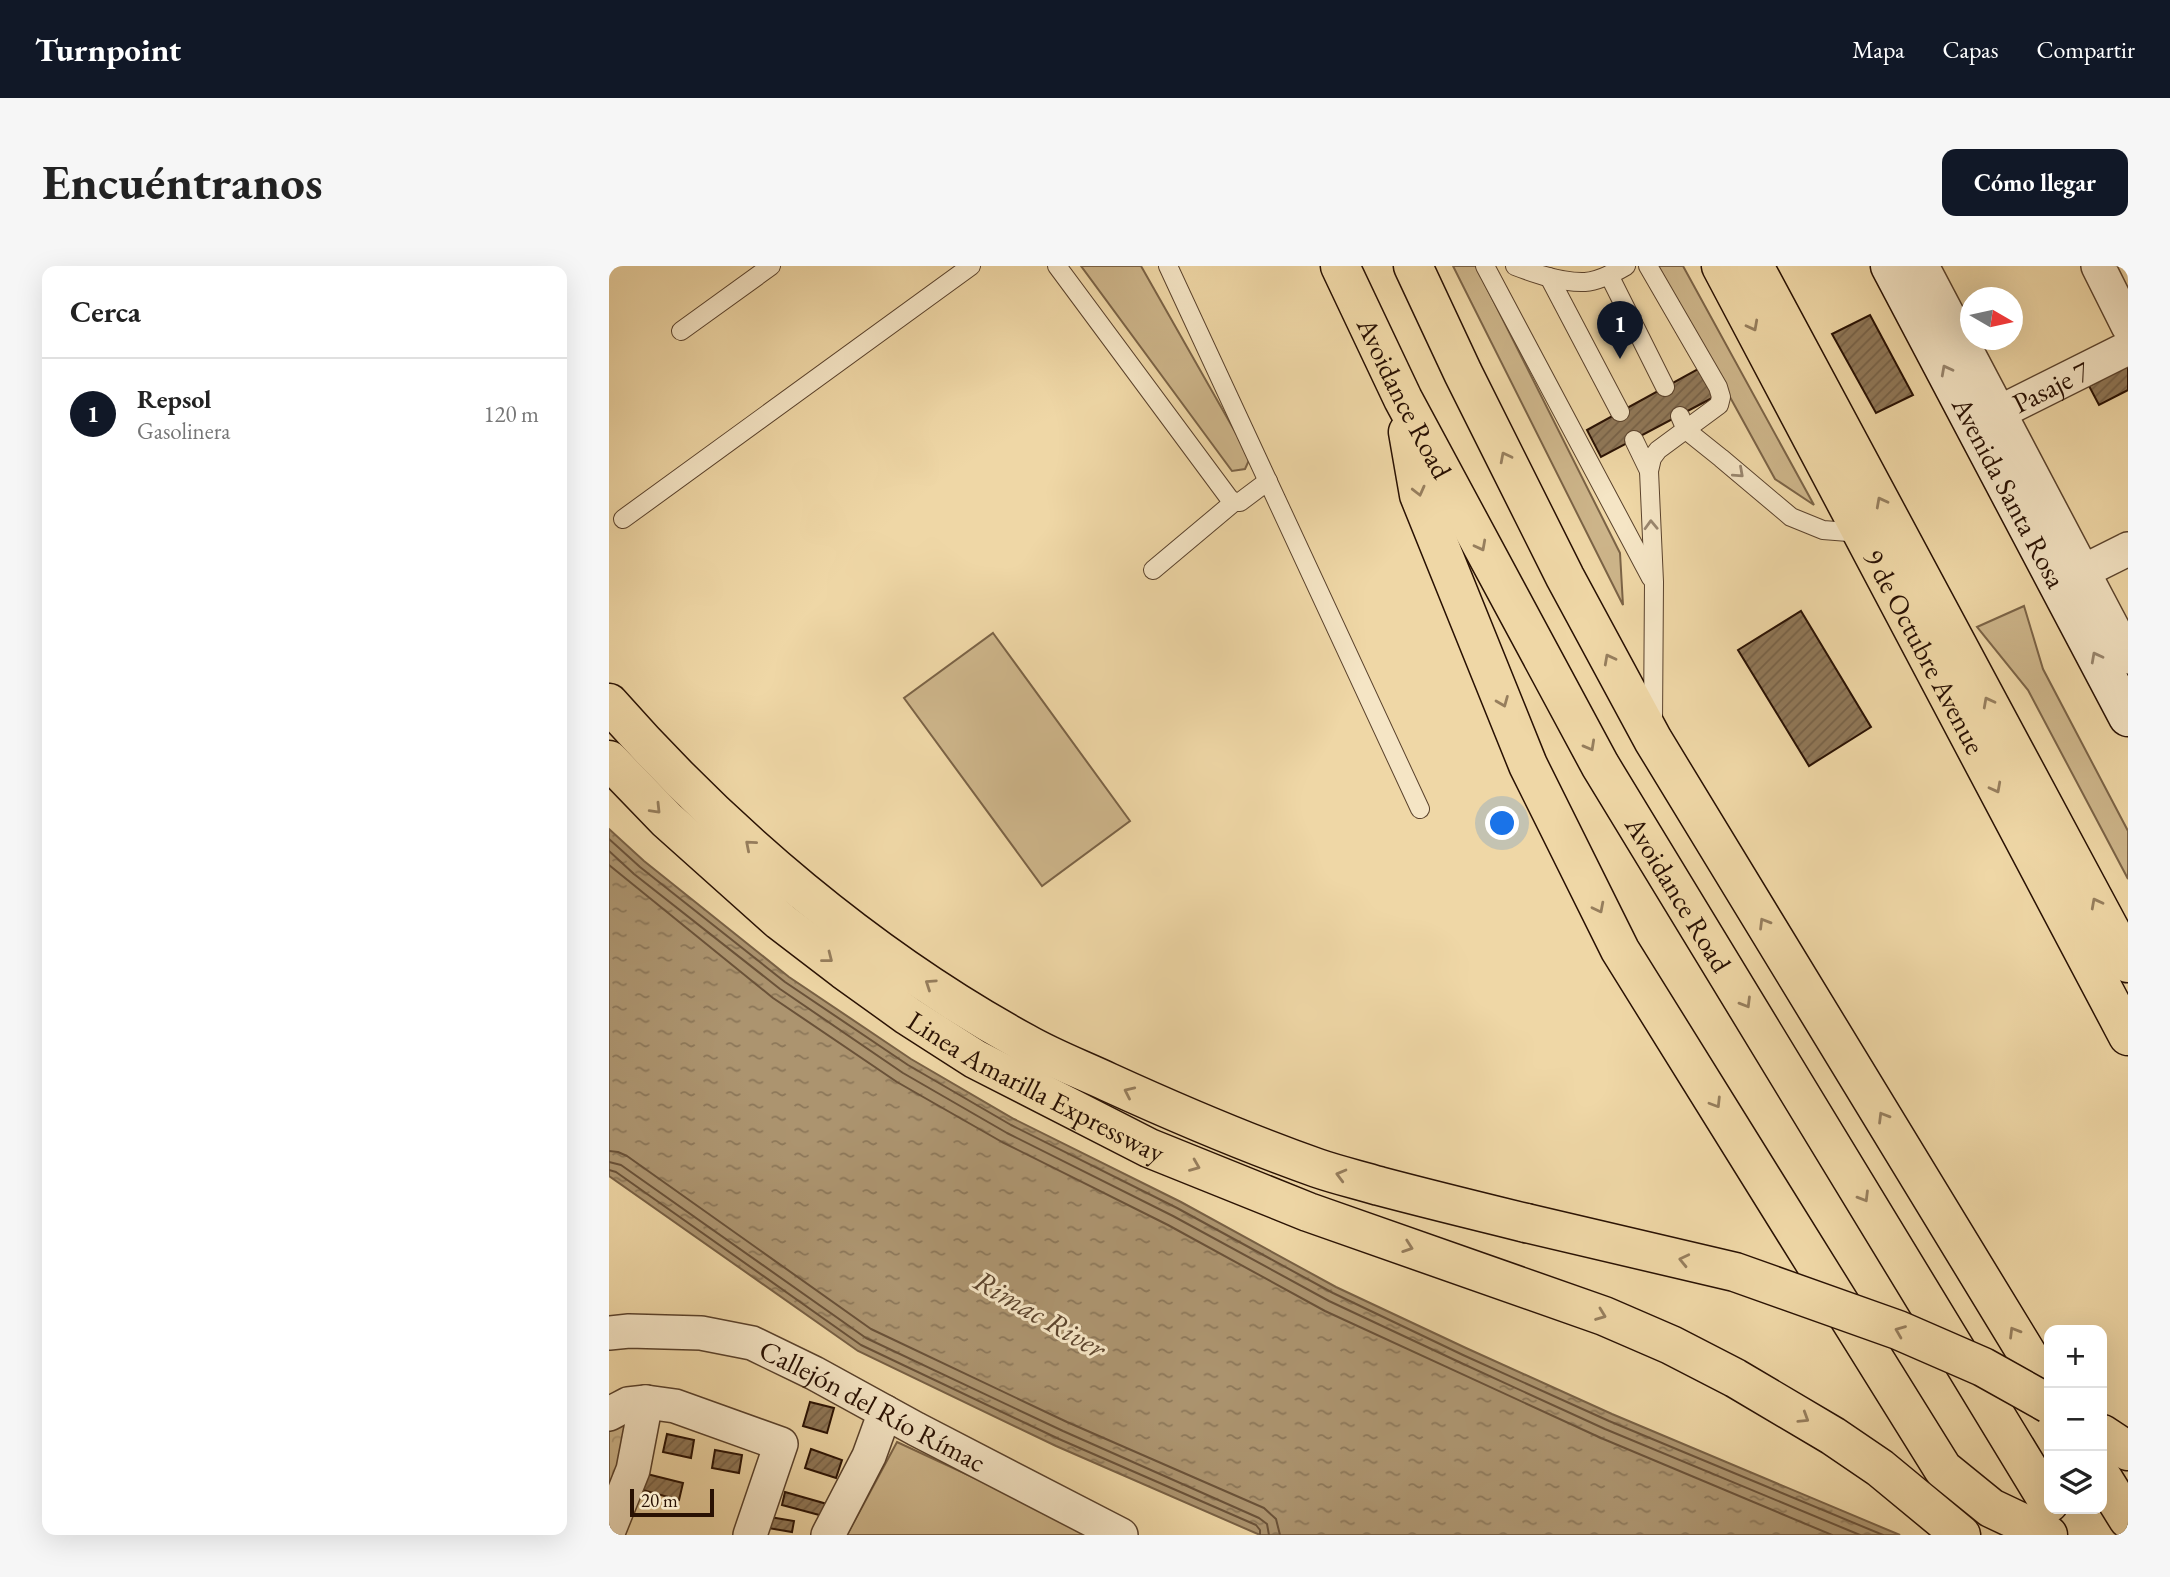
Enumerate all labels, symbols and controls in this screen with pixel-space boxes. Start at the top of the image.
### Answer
text: Turnpoint [35,28,181,71]
text: Mapa [1852,34,1904,65]
text: Capas [1942,34,1998,65]
text: Compartir [2036,34,2135,65]
button: Cómo llegar [1942,149,2128,216]
text: Encuéntranos [42,150,323,214]
north arrow [1960,287,2023,350]
text: Cerca [70,292,141,331]
pin: 1 [1597,301,1643,359]
street label: Avoidance Road [1349,311,1461,486]
one-way arrow [1745,319,1758,331]
street label: Pasaje 7 [2006,352,2096,421]
one-way arrow [1940,365,1954,378]
text: Repsol [137,382,211,416]
street label: Avenida Santa Rosa [1944,390,2075,595]
text: 1 [87,399,99,429]
text: 120 m [483,399,539,429]
text: Gasolinera [137,416,231,446]
one-way arrow [1499,452,1513,464]
one-way arrow [1731,465,1744,478]
one-way arrow [1411,484,1425,496]
one-way arrow [1876,496,1889,509]
one-way arrow [1644,519,1659,530]
one-way arrow [1473,539,1486,551]
street label: 9 de Octubre Avenue [1856,543,1994,760]
one-way arrow [2091,652,2104,664]
one-way arrow [1604,653,1618,666]
one-way arrow [1494,695,1508,707]
one-way arrow [1983,697,1996,709]
one-way arrow [1581,739,1595,751]
one-way arrow [1988,781,2001,793]
one-way arrow [648,800,661,813]
your location [1485,806,1519,840]
street label: Avoidance Road [1617,809,1740,979]
one-way arrow [745,841,758,853]
one-way arrow [2091,897,2104,910]
one-way arrow [1590,901,1604,913]
one-way arrow [1760,917,1773,930]
one-way arrow [820,949,833,962]
one-way arrow [925,980,938,992]
one-way arrow [1737,996,1750,1009]
street label: Linea Amarilla Expressway [901,1002,1170,1171]
one-way arrow [1124,1086,1137,1100]
one-way arrow [1707,1095,1720,1108]
one-way arrow [1878,1111,1891,1124]
one-way arrow [1188,1158,1200,1172]
one-way arrow [1335,1169,1347,1183]
one-way arrow [1856,1190,1869,1203]
one-way arrow [1401,1239,1413,1253]
one-way arrow [1678,1254,1690,1269]
water label: Rimac River [967,1261,1114,1368]
one-way arrow [1594,1307,1606,1321]
map controls [2044,1325,2107,1514]
button: + [2044,1325,2107,1388]
one-way arrow [1895,1326,1907,1340]
one-way arrow [2009,1327,2022,1340]
street label: Callejón del Río Rímac [753,1331,992,1480]
button: − [2044,1388,2107,1451]
one-way arrow [1796,1409,1809,1422]
button: layers [2044,1451,2107,1514]
scale bar [630,1486,714,1518]
text: 20 m [641,1488,678,1513]

